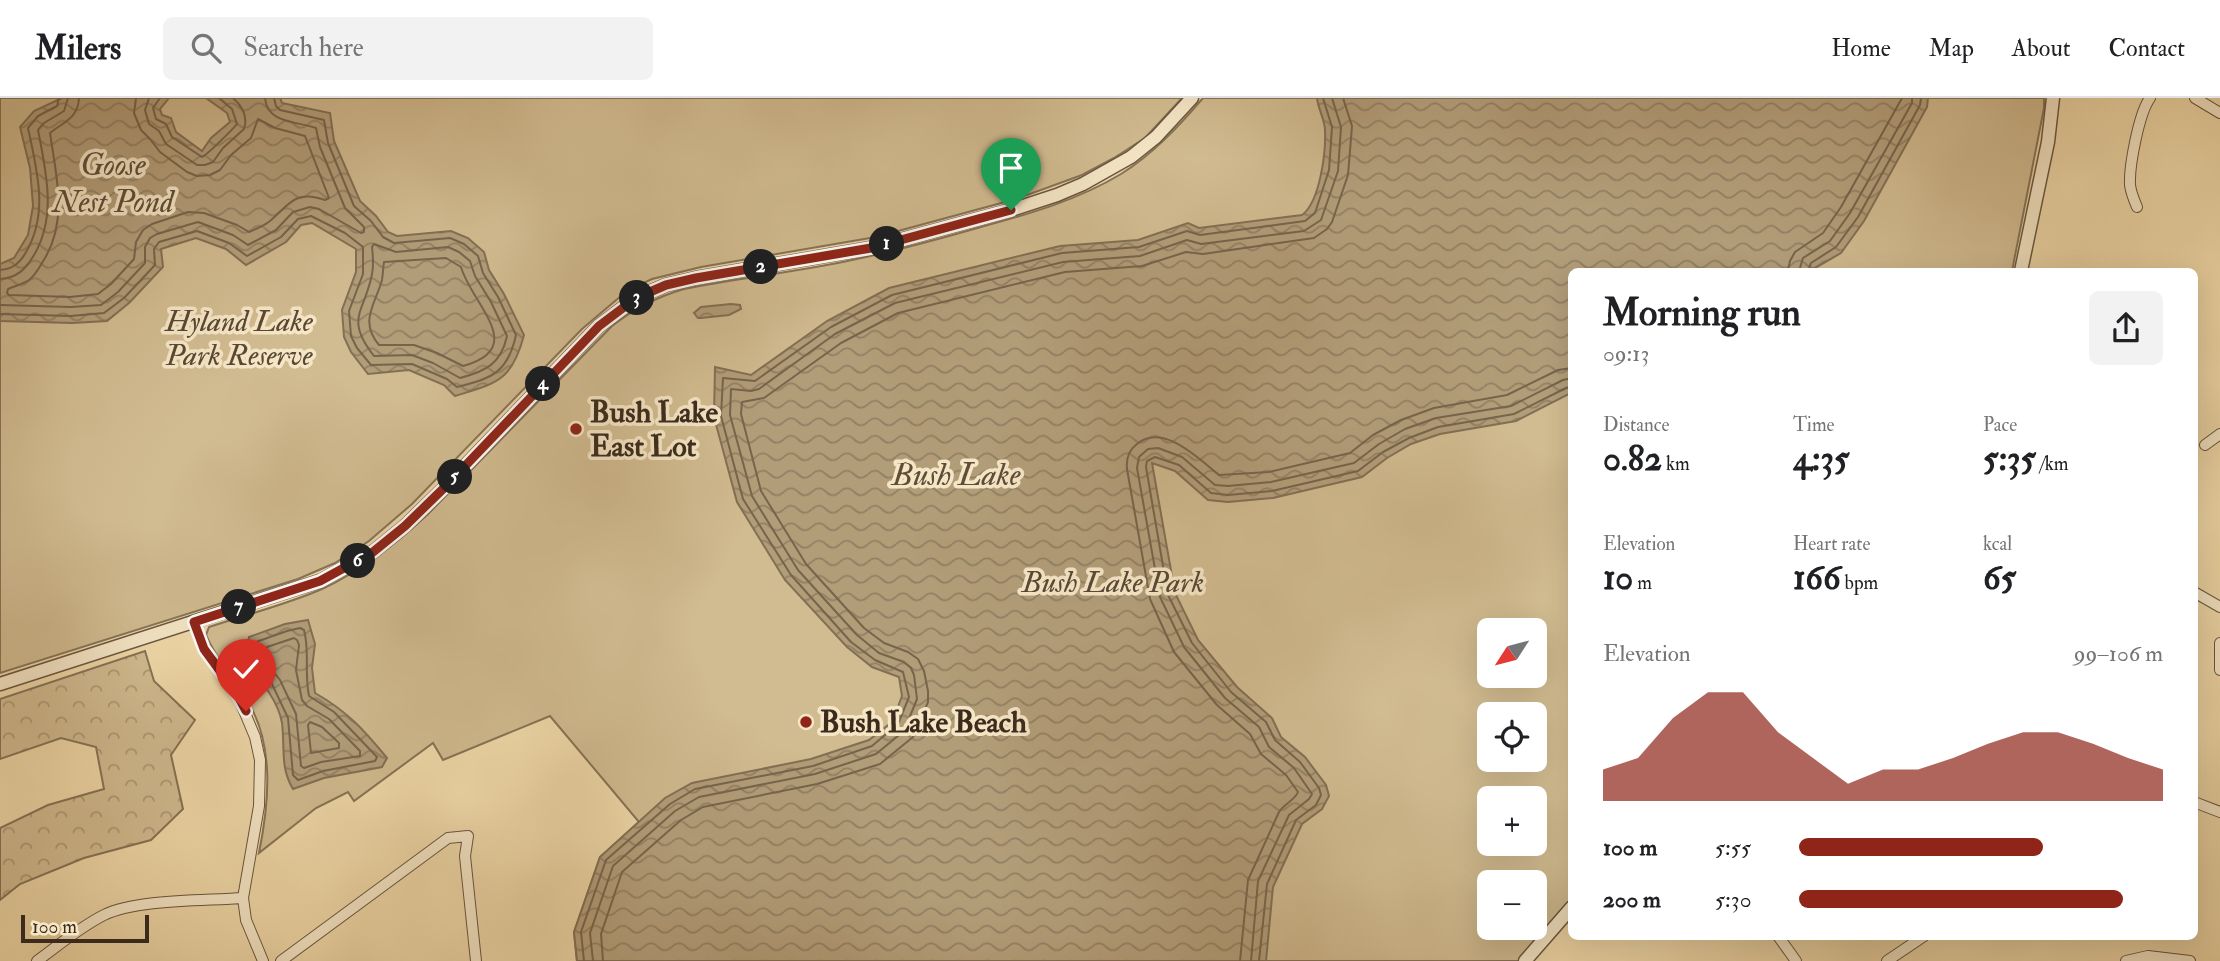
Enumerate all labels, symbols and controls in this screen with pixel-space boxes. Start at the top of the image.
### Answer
search box [163,17,653,80]
text: Milers [35,28,121,69]
icon: search [187,29,225,67]
text: Search here [243,32,364,64]
text: Home [1831,33,1891,64]
text: Map [1929,33,1974,64]
text: About [2012,33,2071,64]
text: Contact [2109,33,2185,64]
pin [981,138,1041,210]
water label: Goose Nest Pond [50,145,176,222]
icon: arrive [992,149,1030,187]
pin: 1 [870,226,904,262]
text: 1 [883,231,890,255]
pin: 2 [744,250,778,284]
text: 2 [756,254,765,278]
pin: 3 [620,280,654,316]
text: 3 [633,285,640,309]
text: Morning run [1603,289,1801,337]
button: share [2089,291,2163,365]
park label: Hyland Lake Park Reserve [163,303,314,374]
text: 09:13 [1603,339,1649,368]
pin: 4 [526,366,560,402]
text: 4 [537,371,548,395]
place label: Bush Lake East Lot [590,394,718,465]
text: Distance [1603,413,1669,437]
text: Time [1793,413,1835,437]
text: Pace [1983,413,2017,437]
marker: Bush Lake East Lot [568,421,584,437]
text: 0.82 [1603,437,1662,481]
text: 4:35 [1793,437,1849,481]
text: 5:35 [1983,437,2036,481]
text: km [1662,452,1690,476]
text: /km [2036,452,2069,476]
water label: Bush Lake [890,455,1021,495]
pin: 5 [438,460,472,494]
text: 5 [450,464,459,488]
text: Elevation [1603,532,1675,556]
text: Heart rate [1793,532,1870,556]
text: kcal [1983,532,2012,556]
pin: 6 [340,544,376,578]
text: 6 [353,548,362,572]
text: 10 [1603,556,1633,600]
text: 166 [1793,556,1841,600]
text: 65 [1983,556,2016,600]
park label: Bush Lake Park [1020,564,1204,601]
text: m [1633,571,1652,595]
text: bpm [1841,571,1878,595]
pin: 7 [222,589,256,624]
text: 7 [234,594,243,618]
north arrow [1477,618,1547,688]
map controls [1477,618,1547,940]
pin [216,639,276,711]
text: Elevation [1603,639,1691,668]
text: 99–106 m [2074,639,2163,668]
icon: check [227,650,265,688]
button: locate [1477,702,1547,772]
place label: Bush Lake Beach [820,704,1027,741]
marker: Bush Lake Beach [798,714,814,730]
button: + [1477,786,1547,856]
text: 100 m [1603,833,1657,862]
text: 5:55 [1715,833,1751,862]
button: − [1477,870,1547,940]
text: 200 m [1603,885,1661,914]
text: 5:30 [1715,885,1751,914]
scale bar [21,912,149,944]
text: 100 m [32,915,77,939]

